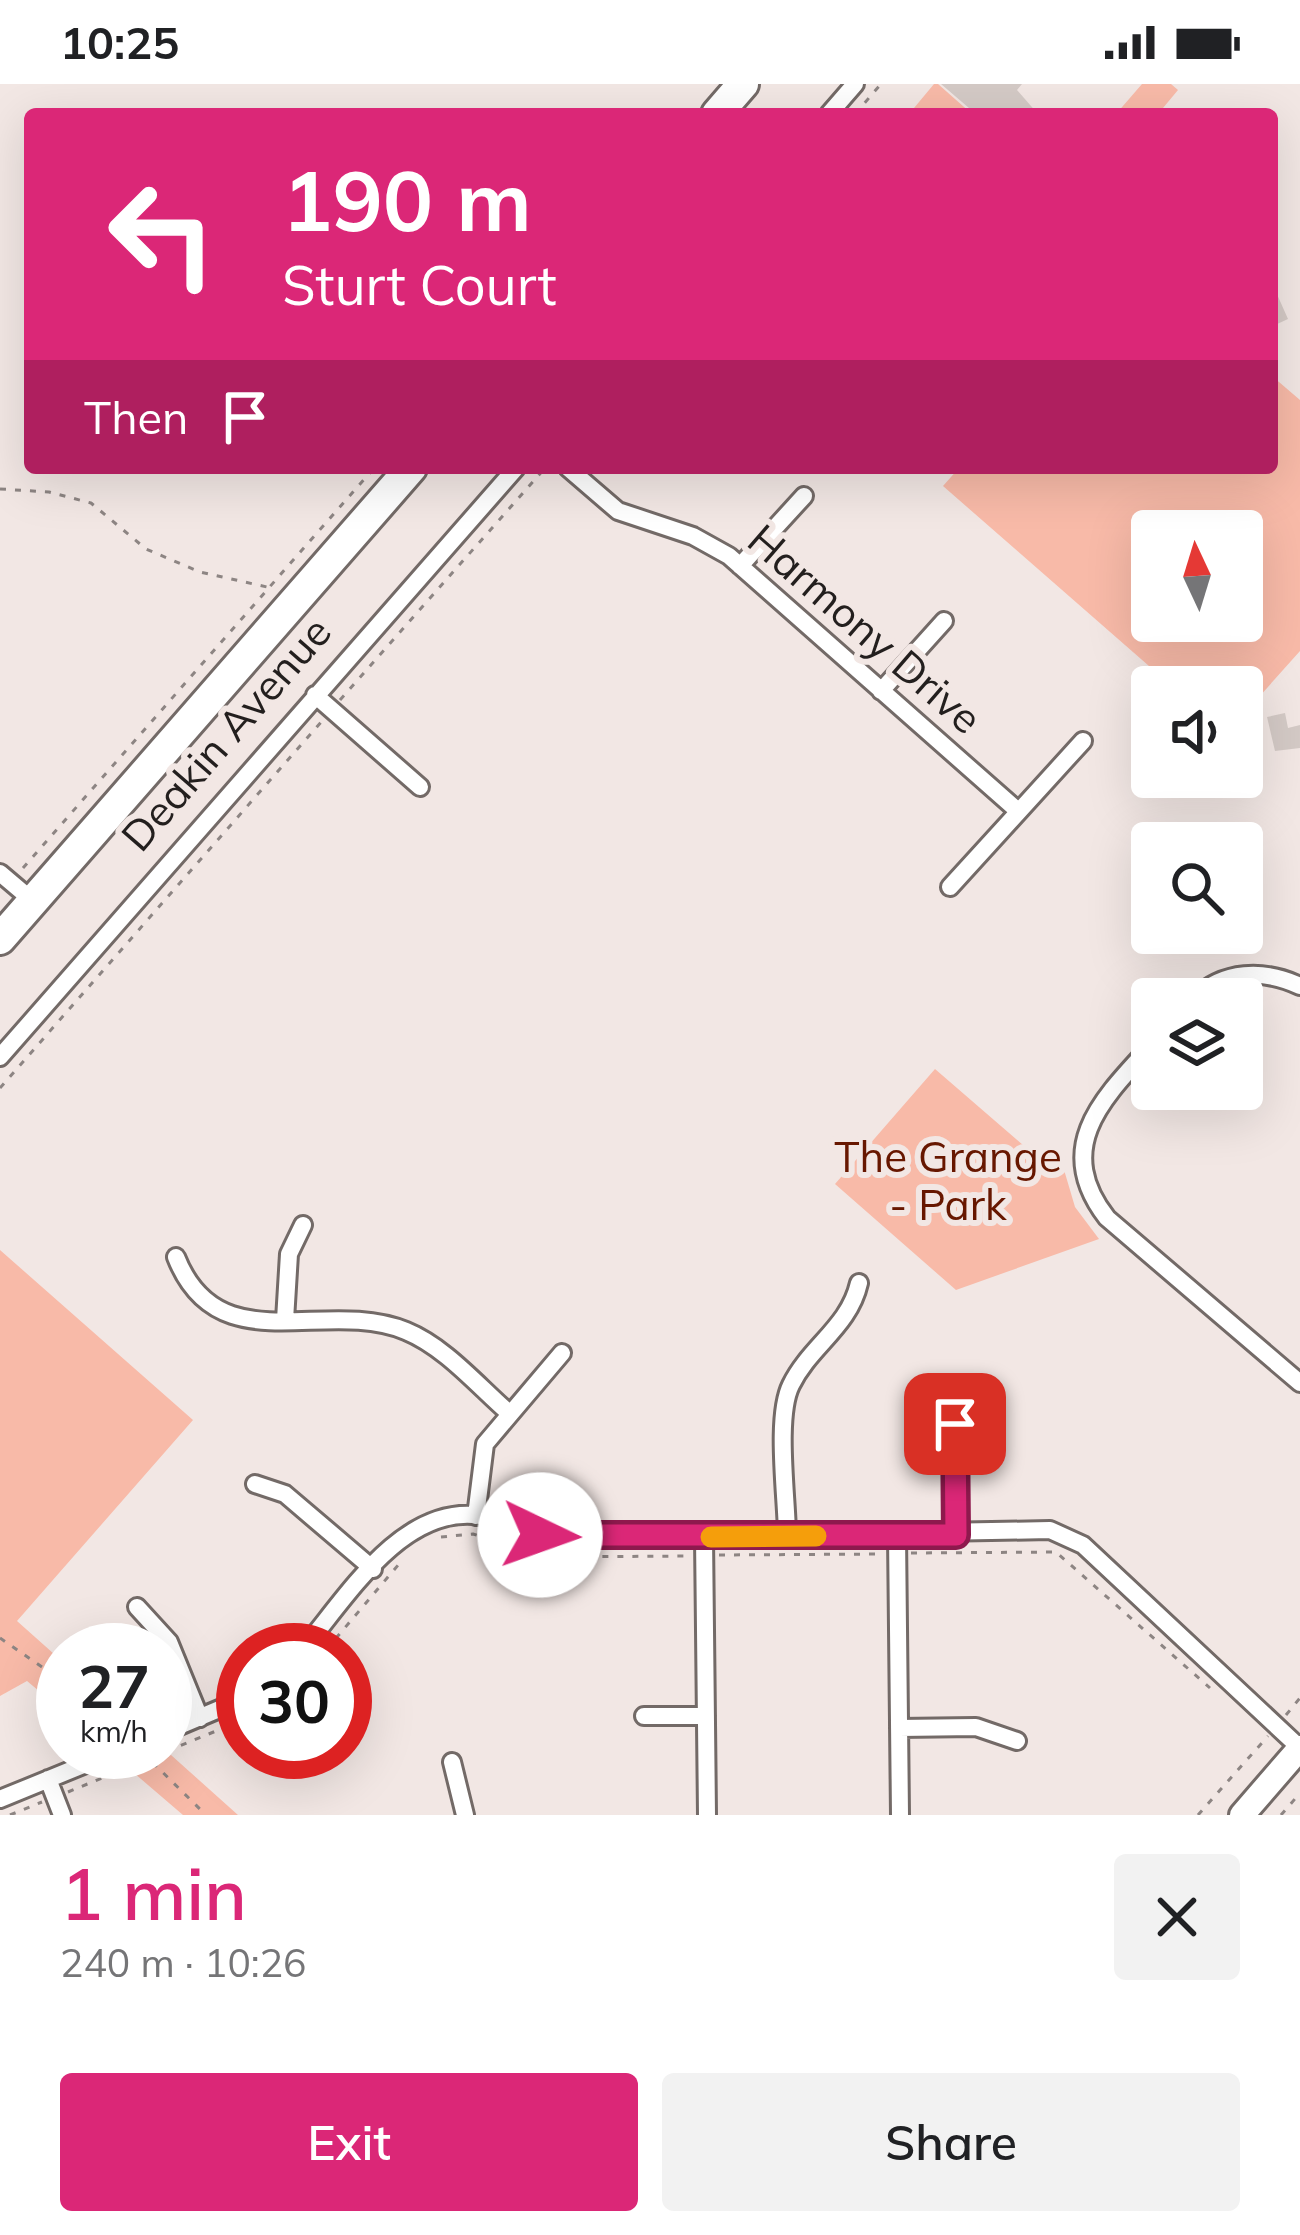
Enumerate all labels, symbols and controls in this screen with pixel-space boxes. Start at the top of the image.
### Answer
text: 10:25 [60,14,179,70]
text: 190 m [282,147,532,252]
icon: left [84,156,240,312]
text: Sturt Court [282,251,557,319]
icon: arrive [212,384,278,450]
text: Then [84,389,188,445]
north arrow [1131,510,1263,642]
map controls [1131,510,1263,1110]
street label: Harmony Drive [738,513,993,745]
street label: Deakin Avenue [110,606,342,862]
button: sound [1131,666,1263,798]
button: search [1131,822,1263,954]
button: layers [1131,978,1263,1110]
park label: The Grange - Park [834,1130,1062,1231]
pin [904,1373,1006,1475]
icon: arrive [922,1391,988,1457]
position arrow [477,1472,603,1598]
speed limit sign: 30 [216,1623,372,1779]
text: 27 [78,1648,150,1723]
text: km/h [80,1712,148,1750]
text: 1 min [60,1848,247,1938]
button: close [1114,1854,1240,1980]
text: 240 m · 10:26 [60,1938,306,1987]
button: Exit [60,2073,638,2211]
button: Share [662,2073,1240,2211]

